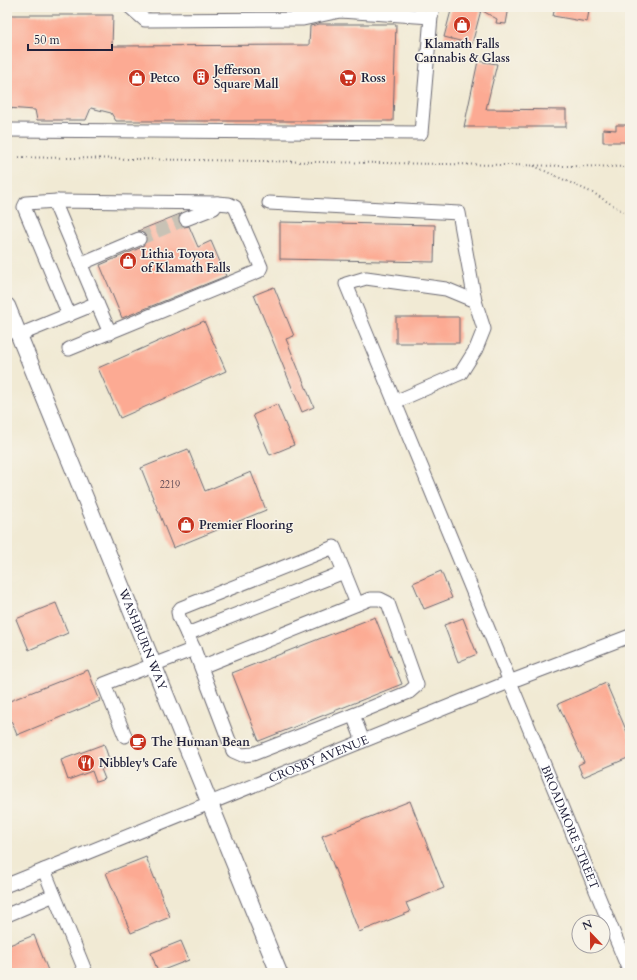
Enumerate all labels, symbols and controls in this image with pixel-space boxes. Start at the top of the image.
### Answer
shop icon: Klamath Falls Cannabis & Glass [452,15,472,35]
scale bar [28,26,112,52]
text: 50 m [34,32,61,48]
place label: Klamath Falls Cannabis & Glass [414,36,510,66]
place label: Jefferson Square Mall [212,62,279,92]
building icon: Jefferson Square Mall [191,67,211,87]
shop icon: Petco [127,68,147,88]
supermarket icon: Ross [338,68,358,88]
place label: Petco [150,70,180,86]
place label: Ross [361,70,386,86]
place label: Lithia Toyota of Klamath Falls [141,246,230,276]
shop icon: Lithia Toyota of Klamath Falls [118,251,138,271]
house number: 2219 [160,478,180,492]
shop icon: Premier Flooring [176,515,196,535]
place label: Premier Flooring [199,517,294,533]
street label: WASHBURN WAY [115,585,171,693]
cafe icon: The Human Bean [128,732,148,752]
street label: CROSBY AVENUE [266,732,371,786]
place label: The Human Bean [151,734,250,750]
restaurant icon: Nibbley's Cafe [76,753,96,773]
place label: Nibbley's Cafe [99,755,177,771]
street label: BROADMORE STREET [537,763,603,892]
north arrow [571,914,611,954]
text: N [580,916,595,934]

